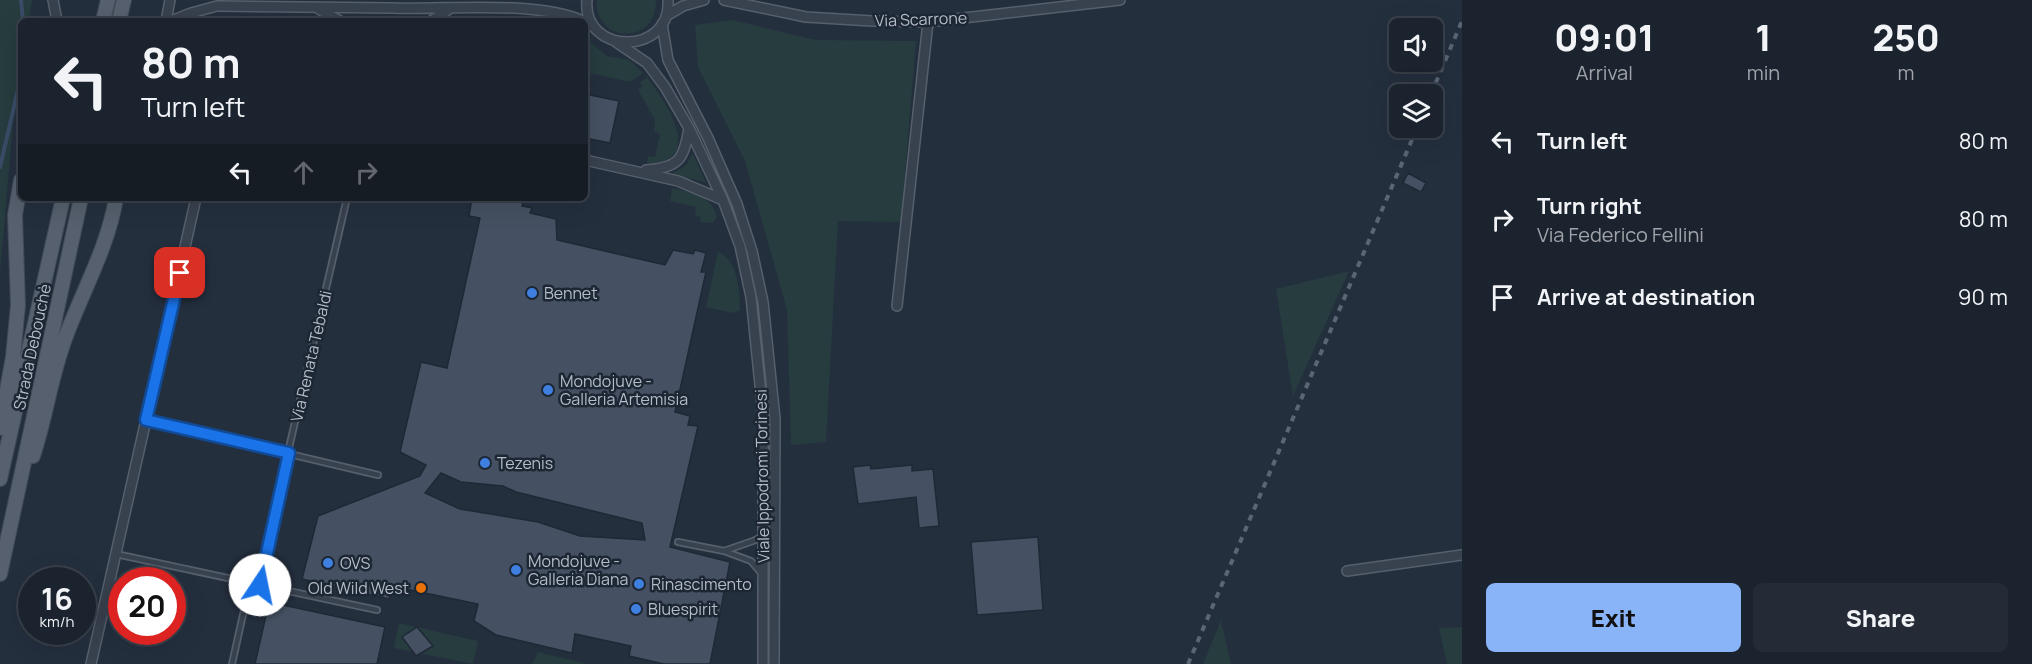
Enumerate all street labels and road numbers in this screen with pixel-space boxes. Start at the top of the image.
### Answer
street label: Via Scarrone [874,6,968,32]
street label: Strada Debouchè [8,282,56,412]
street label: Via Renata Tebaldi [285,288,337,424]
street label: Viale Ippodromi Torinesi [749,389,775,563]

